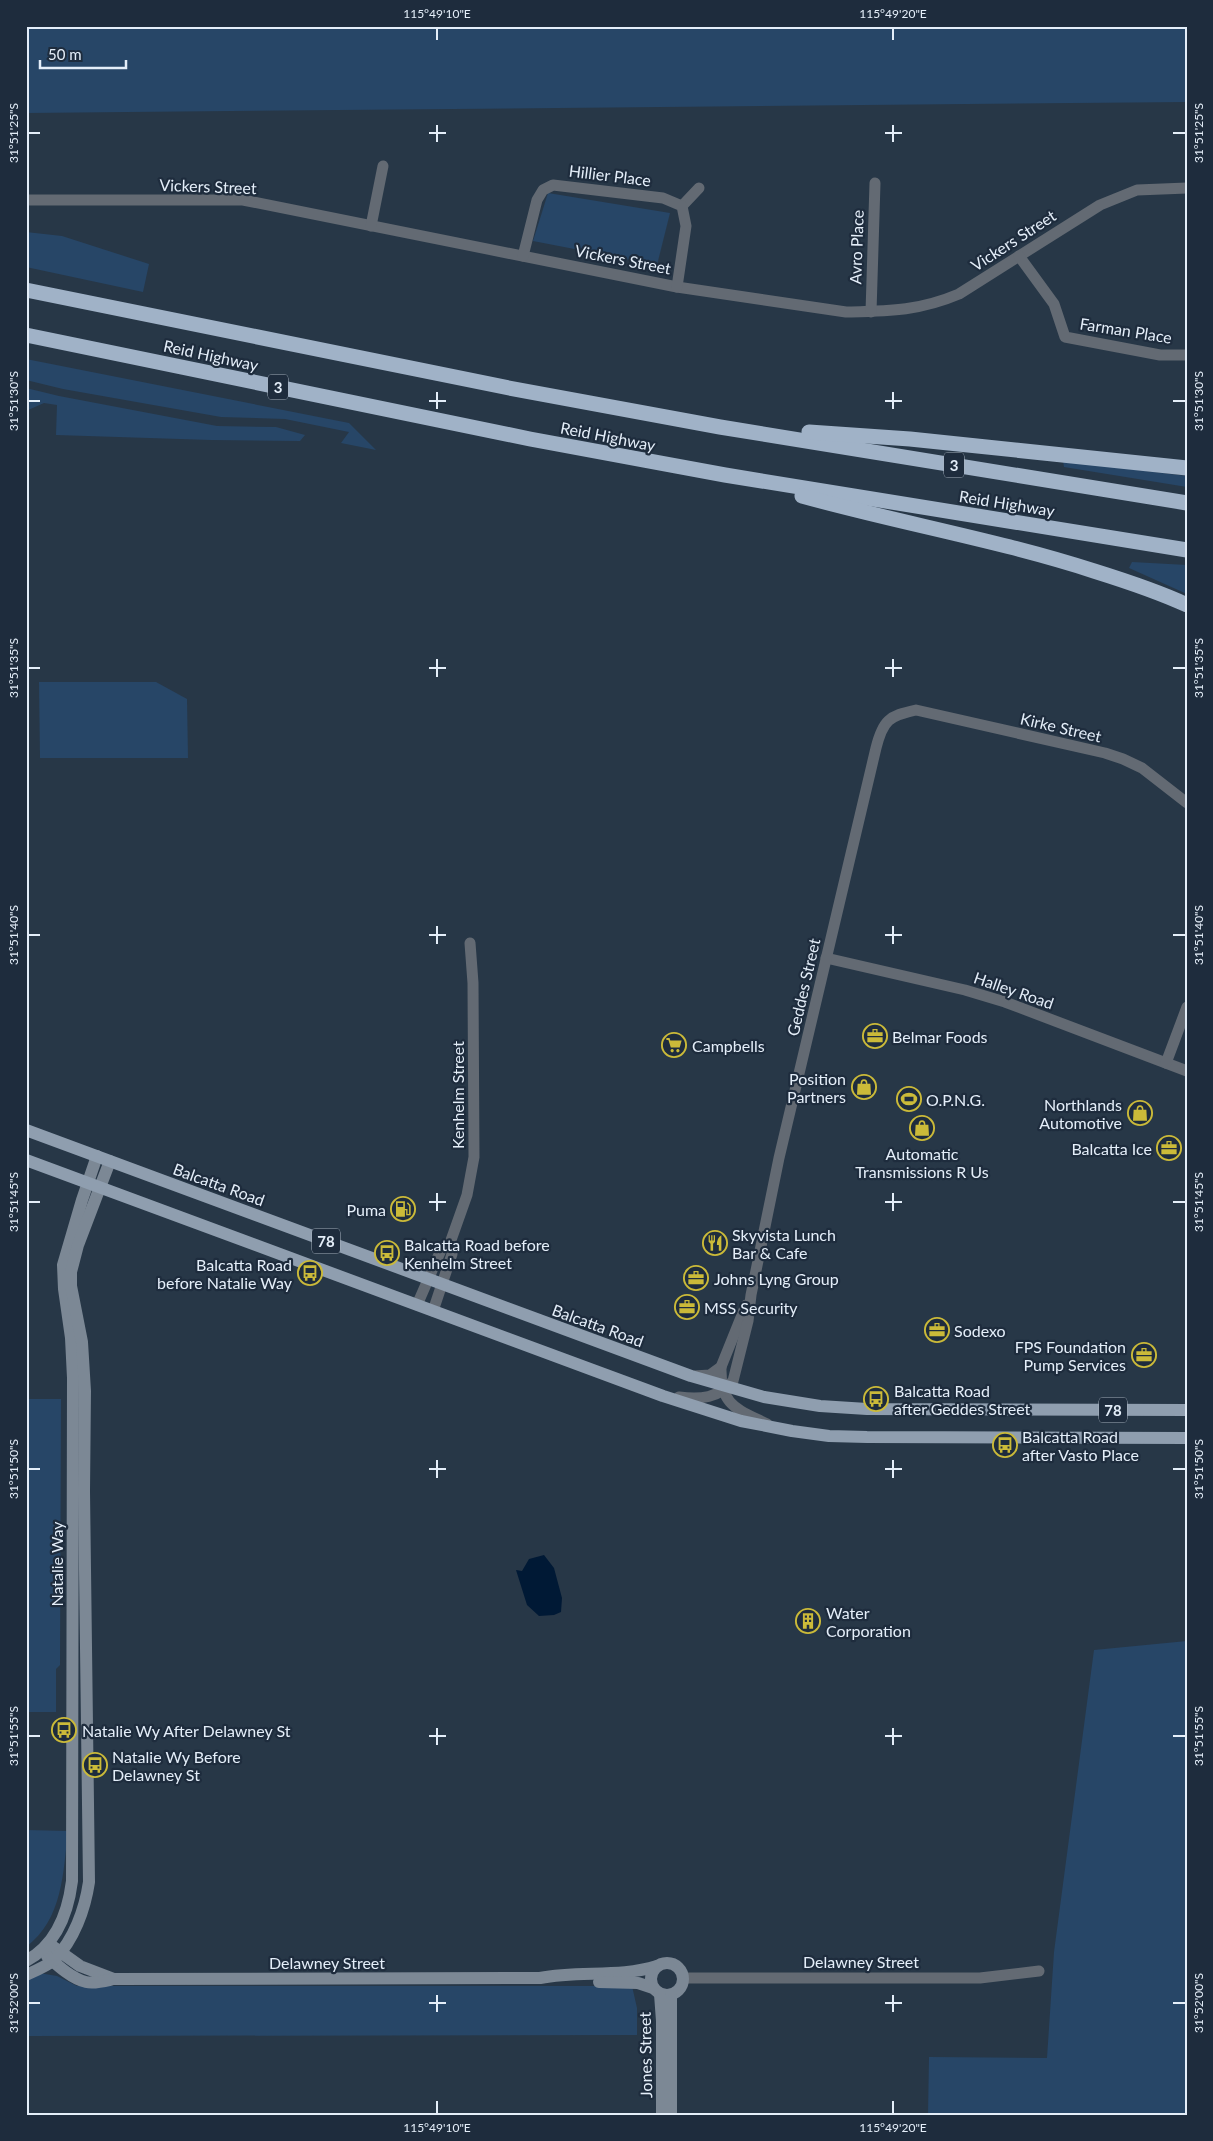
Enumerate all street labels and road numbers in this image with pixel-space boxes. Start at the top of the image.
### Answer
street label: Hillier Place [568,161,652,189]
street label: Vickers Street [159,175,257,197]
street label: Vickers Street [967,205,1059,274]
street label: Avro Place [845,210,867,284]
street label: Vickers Street [573,240,673,278]
street label: Farman Place [1079,313,1173,347]
street label: Reid Highway [162,336,261,374]
road number: 3 [268,374,288,400]
street label: Reid Highway [559,417,658,455]
road number: 3 [944,452,964,478]
street label: Reid Highway [958,486,1057,520]
street label: Kirke Street [1019,708,1104,746]
street label: Geddes Street [783,936,824,1038]
street label: Halley Road [972,967,1056,1013]
street label: Kenhelm Street [448,1041,467,1149]
street label: Balcatta Road [171,1159,267,1209]
road number: 78 [312,1228,340,1254]
street label: Balcatta Road [550,1300,646,1350]
road number: 78 [1099,1398,1127,1422]
street label: Natalie Way [47,1521,66,1607]
street label: Delawney Street [803,1952,919,1971]
street label: Delawney Street [269,1953,385,1972]
street label: Jones Street [635,2012,655,2098]

